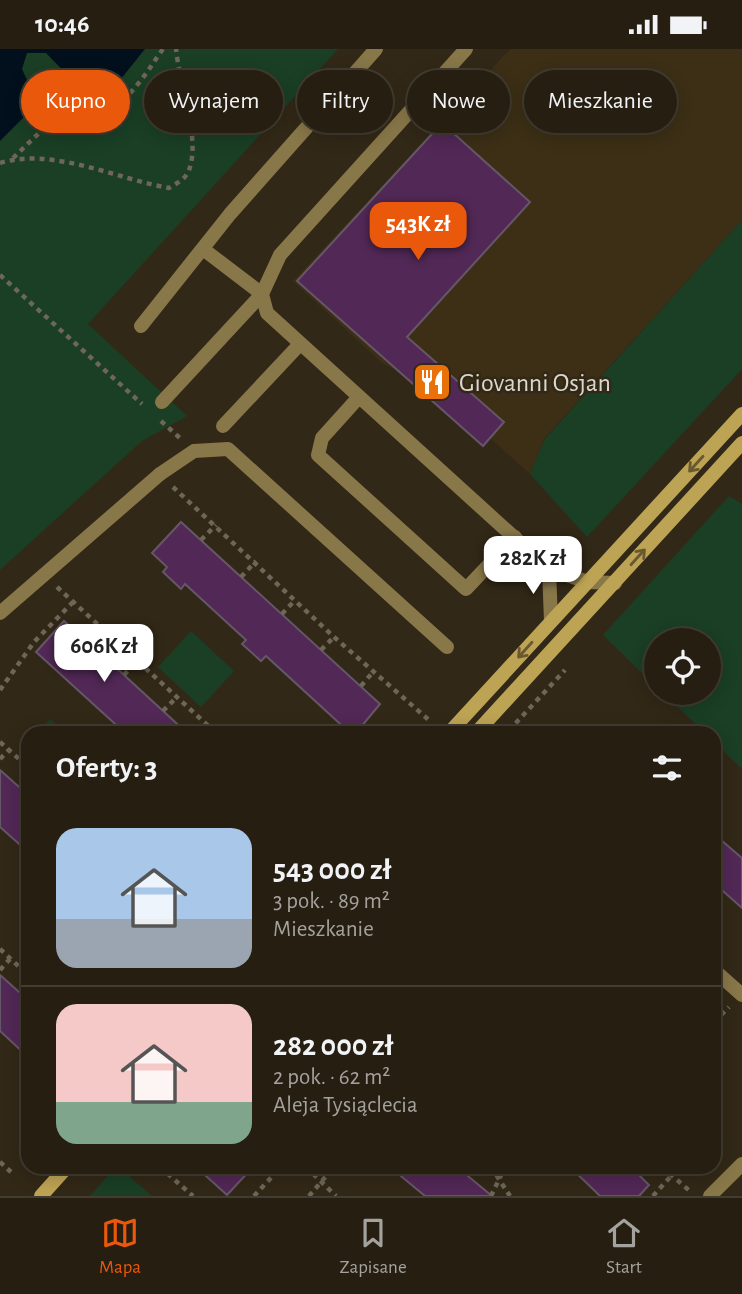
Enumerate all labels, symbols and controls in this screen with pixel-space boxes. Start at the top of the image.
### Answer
text: 10:46 [35,11,90,37]
chip: Kupno [21,70,130,133]
chip: Wynajem [144,70,283,133]
chip: Filtry [297,70,393,133]
chip: Nowe [407,70,510,133]
chip: Mieszkanie [524,70,677,133]
pin: 543K zł [353,203,483,262]
text: 543K zł [386,213,450,236]
restaurant icon: Giovanni Osjan [411,361,453,403]
place label: Giovanni Osjan [459,370,611,396]
one-way arrow [688,455,704,473]
pin: 282K zł [468,537,598,596]
text: 282K zł [500,547,566,570]
one-way arrow [630,548,646,566]
pin: 606K zł [39,625,169,684]
map controls [644,628,721,705]
button: locate [644,628,721,705]
text: 606K zł [70,635,138,658]
one-way arrow [517,641,534,658]
icon: filters [648,749,686,787]
text: Oferty: 3 [56,753,157,783]
text: 543 000 zł [273,855,391,885]
icon: home [112,856,196,940]
text: 3 pok. · 89 m² [273,890,390,913]
text: Mieszkanie [273,918,374,941]
text: 282 000 zł [273,1031,393,1061]
icon: home [112,1032,196,1116]
text: 2 pok. · 62 m² [273,1066,390,1089]
text: Aleja Tysiąclecia [273,1094,418,1117]
tab: Mapa [99,1214,141,1279]
tab: Zapisane [339,1214,407,1279]
tab: Start [605,1214,643,1279]

